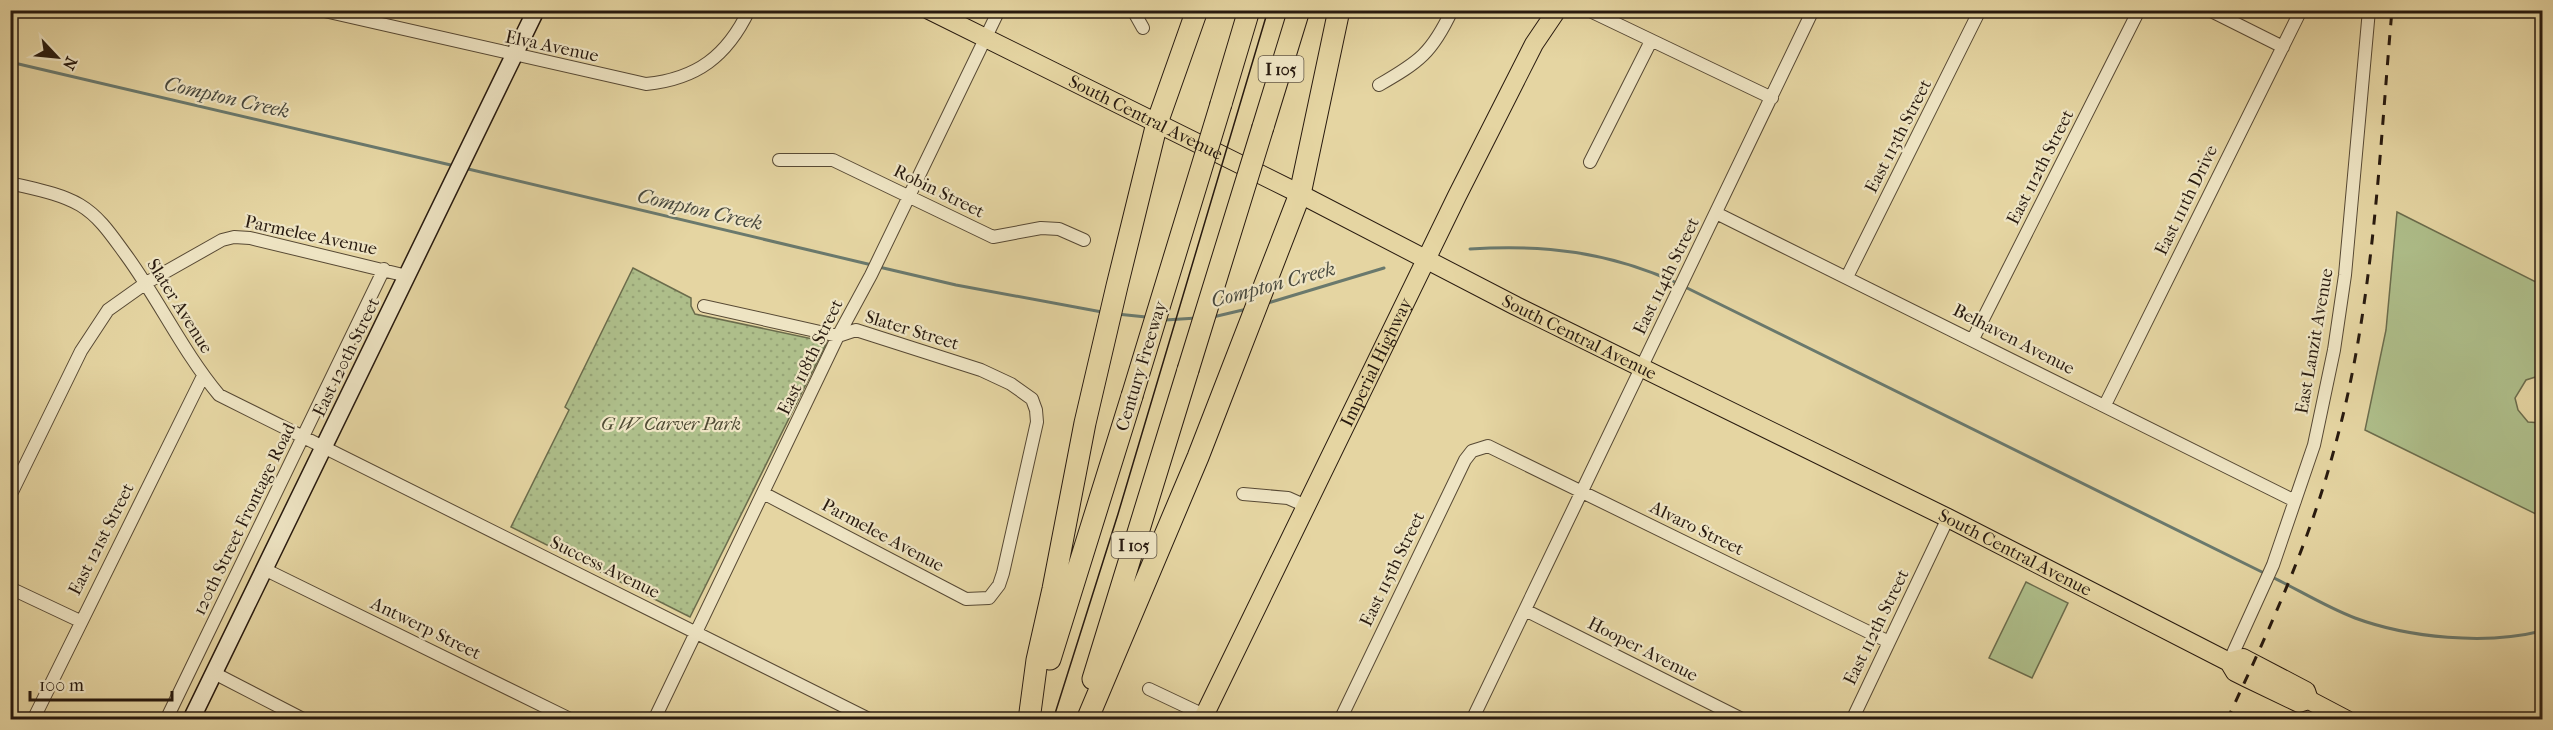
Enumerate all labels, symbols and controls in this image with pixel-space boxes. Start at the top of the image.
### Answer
street label: Elva Avenue [503,26,601,67]
north arrow [27,27,87,87]
text: N [58,54,81,74]
road number: I 105 [1258,56,1304,82]
street label: South Central Avenue [1065,71,1226,165]
water label: Compton Creek [162,72,292,123]
street label: East 113th Street [1861,76,1936,196]
street label: East 112th Street [2002,106,2079,228]
street label: East 111th Drive [2151,142,2222,259]
street label: Robin Street [890,160,988,223]
water label: Compton Creek [635,184,765,235]
street label: Parmelee Avenue [243,211,379,260]
street label: East 114th Street [1629,214,1704,338]
street label: Slater Avenue [142,255,217,358]
water label: Compton Creek [1208,257,1338,312]
street label: East Lanzit Avenue [2291,267,2338,416]
street label: South Central Avenue [1498,291,1660,384]
street label: Imperial Highway [1336,293,1417,430]
street label: East 120th Street [309,294,385,420]
street label: East 118th Street [773,295,848,418]
street label: Century Freeway [1112,297,1172,434]
street label: Belhaven Avenue [1949,300,2078,379]
street label: Slater Street [862,306,962,355]
park label: G W Carver Park [601,414,741,435]
street label: 120th Street Frontage Road [189,420,300,619]
street label: East 121st Street [64,479,139,599]
street label: Parmelee Avenue [818,494,947,576]
street label: Alvaro Street [1646,496,1748,560]
street label: South Central Avenue [1935,505,2095,601]
street label: East 115th Street [1356,508,1429,630]
street label: Success Avenue [547,532,663,603]
road number: I 105 [1112,532,1156,558]
street label: East 112th Street [1839,565,1914,689]
street label: Antwerp Street [367,592,485,664]
street label: Hooper Avenue [1584,613,1701,686]
scale bar [30,664,172,702]
text: 100 m [39,675,84,696]

